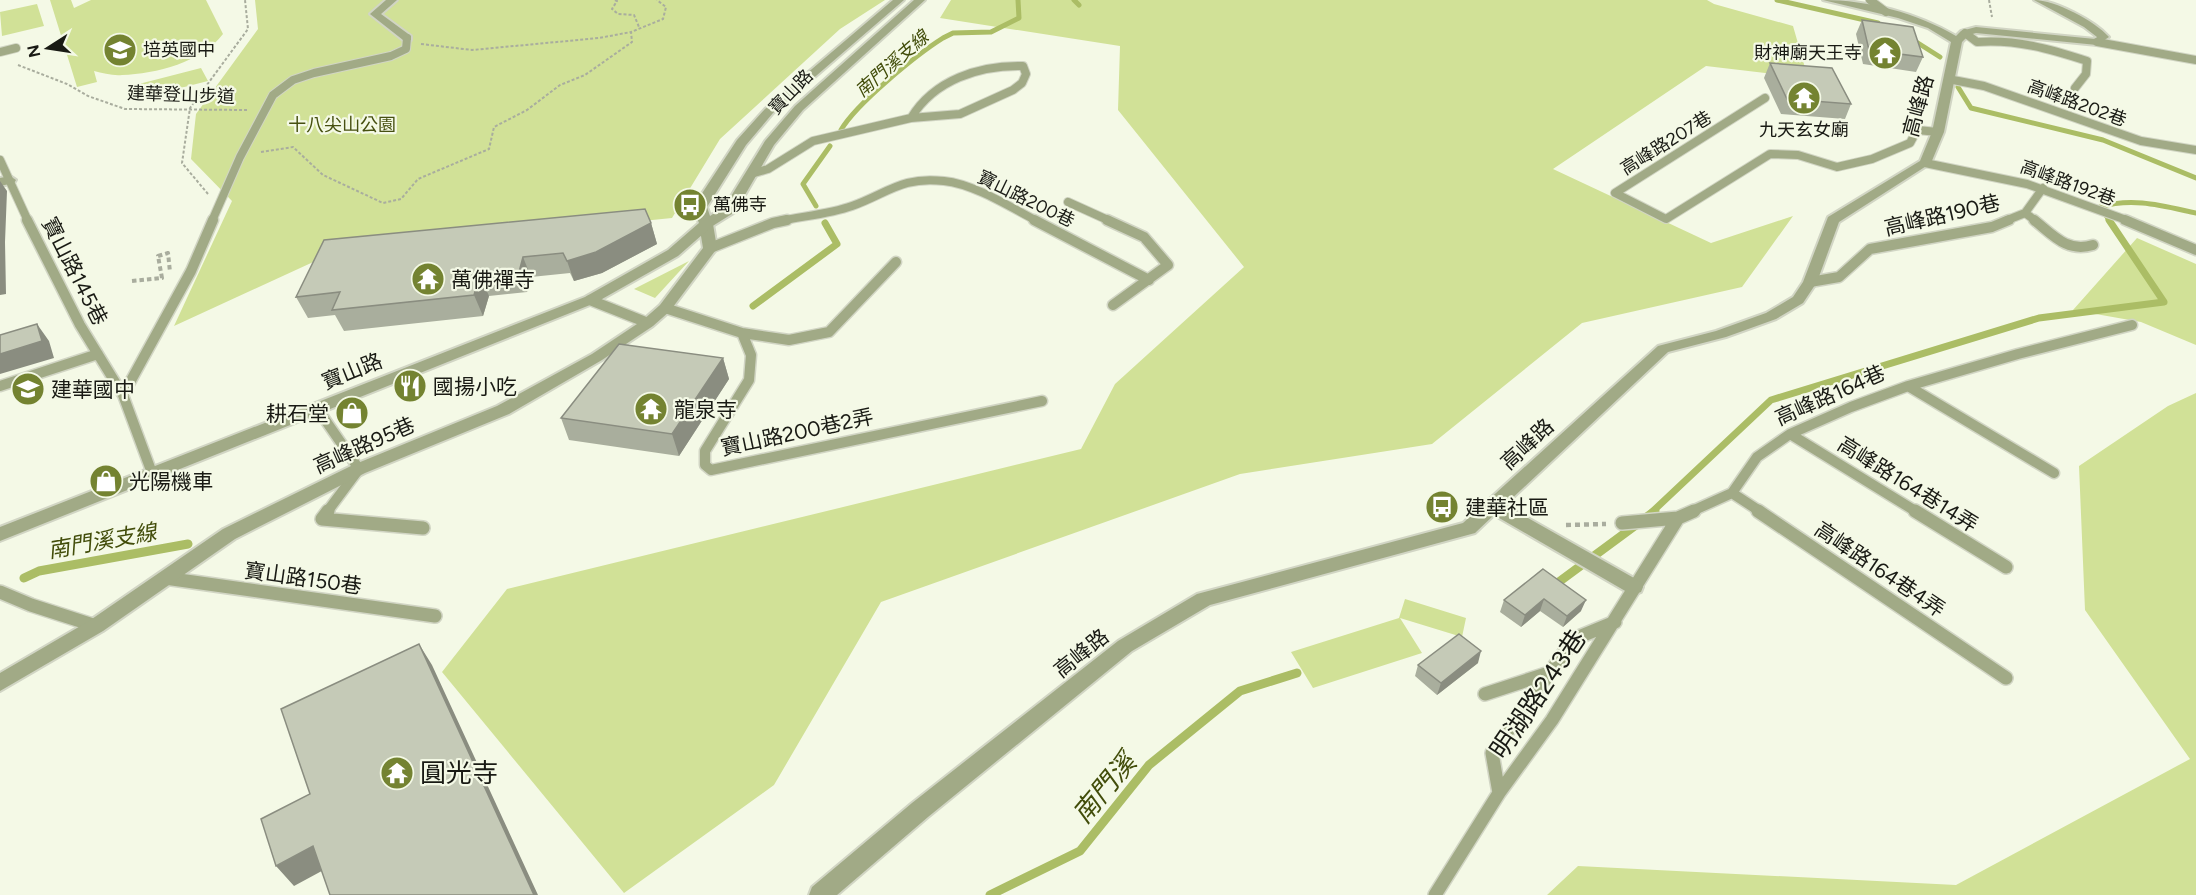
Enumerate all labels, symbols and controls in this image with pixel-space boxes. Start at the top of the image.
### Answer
north arrow [18,18,78,78]
water label: 南門溪支線 [851,25,935,102]
school or university icon: 培英國中 [102,32,138,68]
temple icon: 財神廟天王寺 [1867,35,1903,71]
place label: 培英國中 [143,39,215,61]
place label: 財神廟天王寺 [1754,42,1862,64]
text: N [23,43,44,59]
street label: 寶山路 [764,65,818,119]
street label: 高峰路 [1898,72,1938,140]
street label: 高峰路202巷 [2025,75,2129,131]
temple icon: 九天玄女廟 [1786,80,1822,116]
street label: 建華登山步道 [127,82,235,108]
street label: 高峰路207巷 [1616,106,1716,180]
park label: 十八尖山公園 [288,114,396,136]
place label: 九天玄女廟 [1759,119,1849,141]
street label: 高峰路192巷 [2017,156,2119,210]
street label: 寶山路200巷 [974,166,1078,232]
bus stop icon: 萬佛寺 [672,187,708,223]
street label: 高峰路190巷 [1882,190,2002,240]
place label: 萬佛寺 [713,194,767,216]
street label: 寶山路145巷 [37,213,113,329]
temple icon: 萬佛禪寺 [410,261,446,297]
place label: 萬佛禪寺 [451,267,535,292]
street label: 寶山路 [318,348,386,394]
street label: 高峰路164巷 [1771,360,1889,430]
restaurant icon: 國揚小吃 [392,368,428,404]
school or university icon: 建華國中 [10,371,46,407]
place label: 國揚小吃 [433,374,517,399]
place label: 建華國中 [51,377,135,402]
temple icon: 龍泉寺 [633,391,669,427]
shop icon: 耕石堂 [334,395,370,431]
place label: 龍泉寺 [674,397,737,422]
place label: 耕石堂 [266,401,329,426]
street label: 寶山路200巷2弄 [718,404,876,460]
street label: 高峰路95巷 [310,412,418,478]
street label: 高峰路 [1495,413,1559,475]
street label: 高峰路164巷14弄 [1833,431,1983,537]
shop icon: 光陽機車 [88,463,124,499]
place label: 光陽機車 [129,469,213,494]
bus stop icon: 建華社區 [1424,489,1460,525]
place label: 建華社區 [1465,495,1549,520]
street label: 高峰路164巷4弄 [1810,516,1950,622]
water label: 南門溪支線 [45,518,161,564]
street label: 寶山路150巷 [243,557,363,599]
street label: 高峰路 [1049,623,1113,683]
street label: 明湖路243巷 [1483,623,1593,765]
water label: 南門溪 [1065,743,1145,830]
temple icon: 圓光寺 [379,755,415,791]
place label: 圓光寺 [420,757,498,789]

